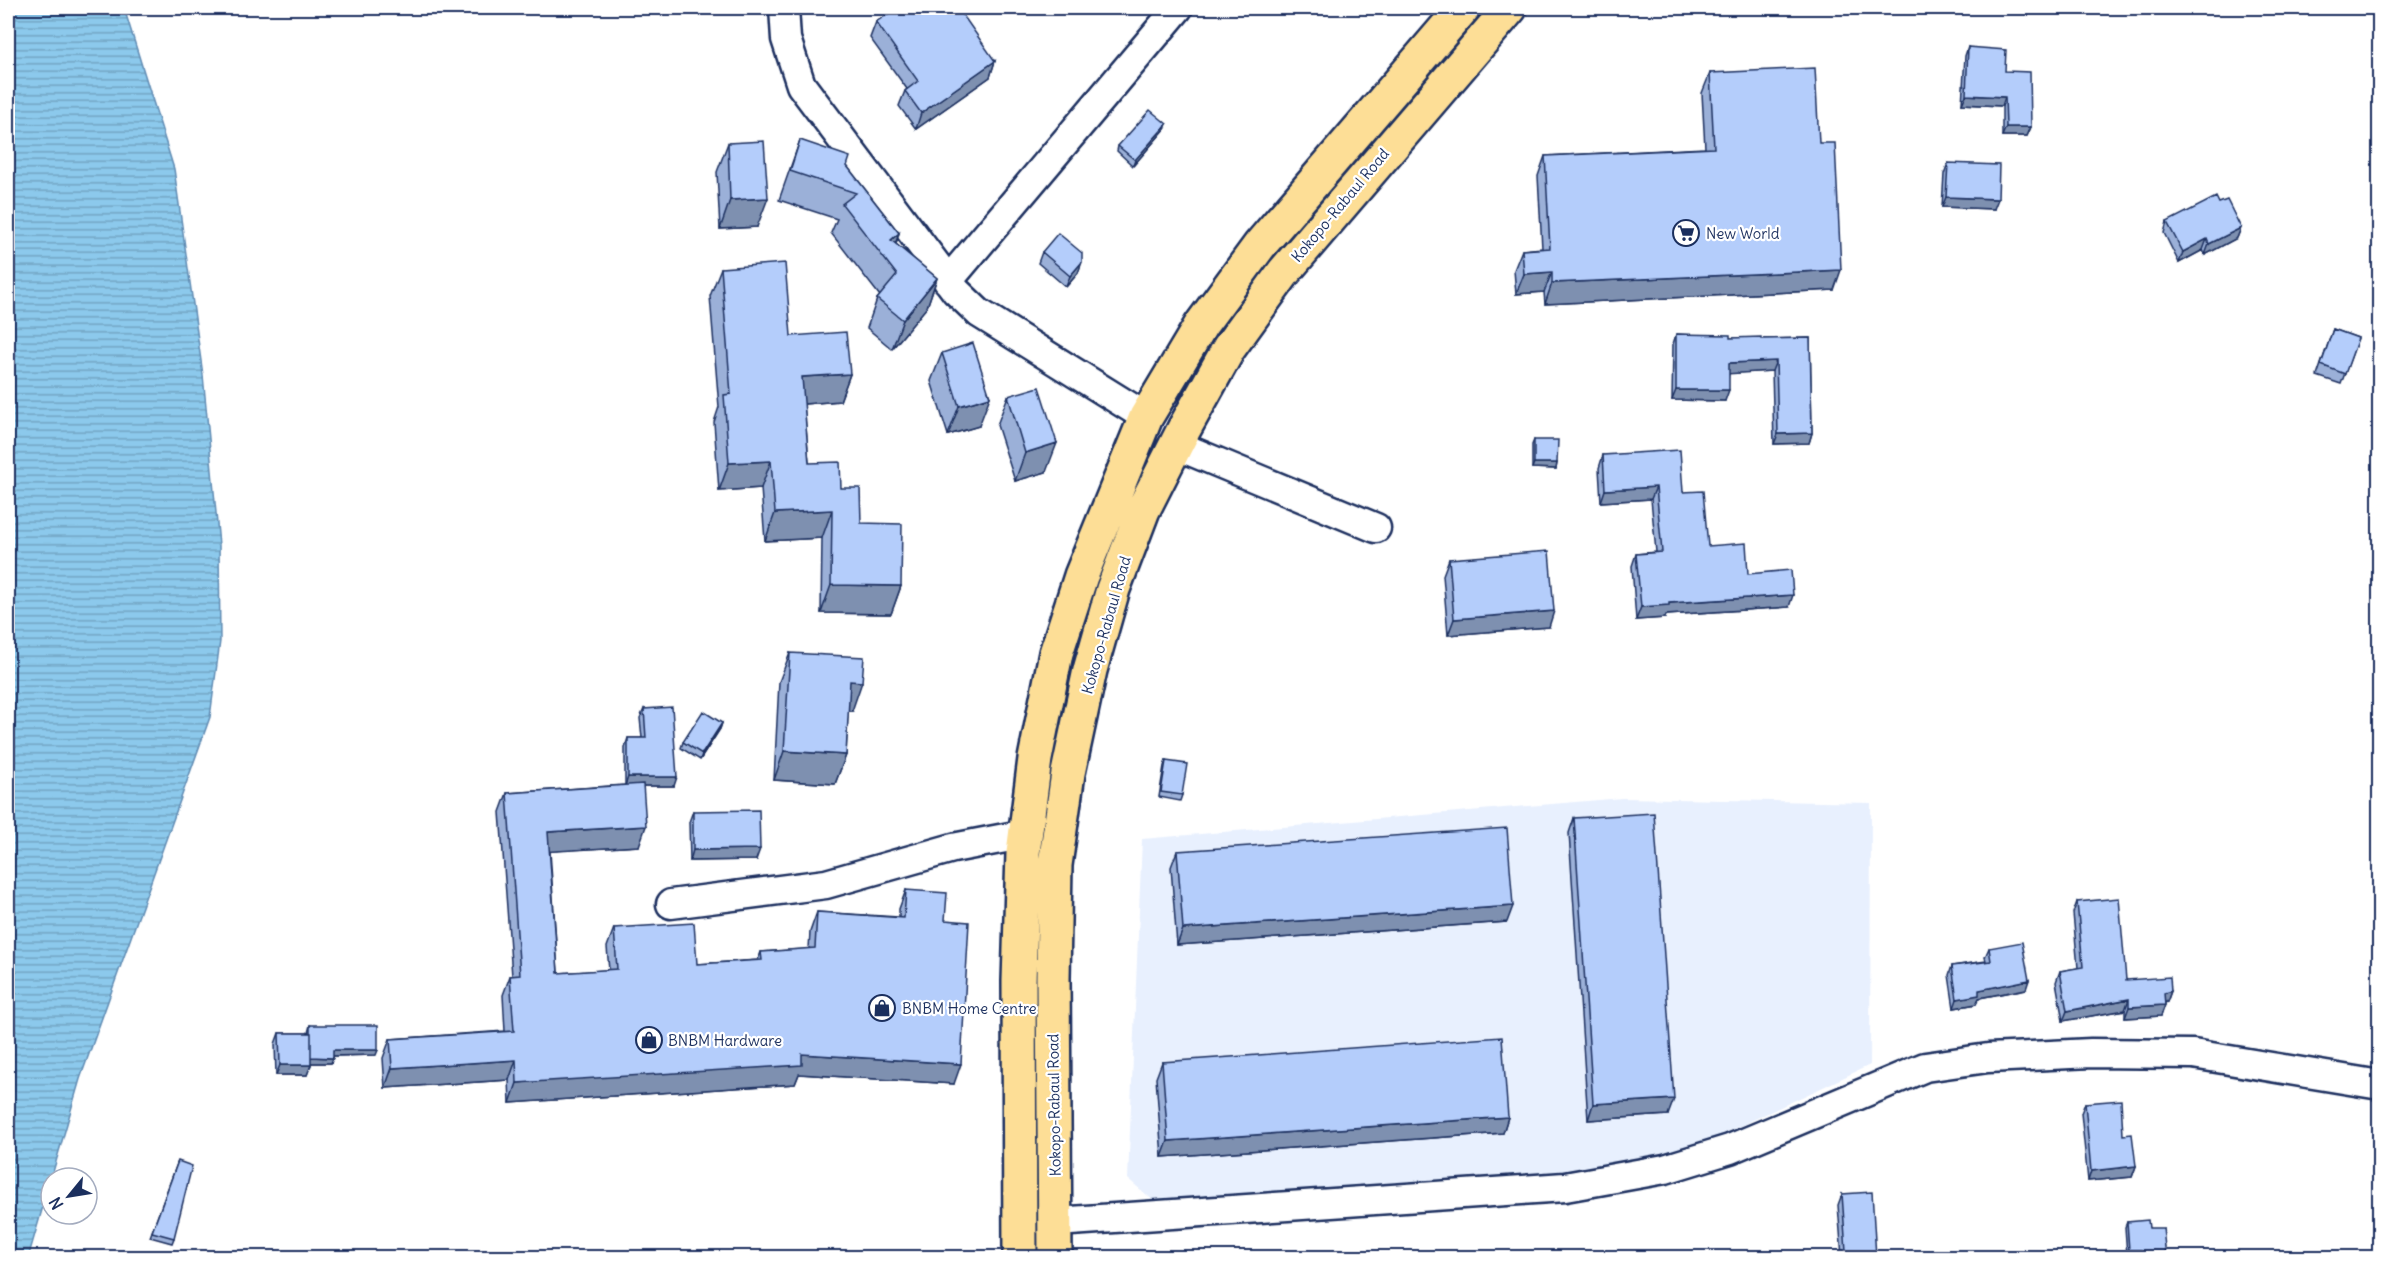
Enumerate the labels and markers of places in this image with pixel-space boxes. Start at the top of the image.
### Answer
supermarket icon: New World [1671,218,1701,248]
place label: New World [1706,224,1780,243]
shop icon: BNBM Home Centre [867,993,897,1023]
place label: BNBM Home Centre [902,999,1037,1018]
shop icon: BNBM Hardware [634,1025,664,1055]
place label: BNBM Hardware [668,1031,782,1050]

